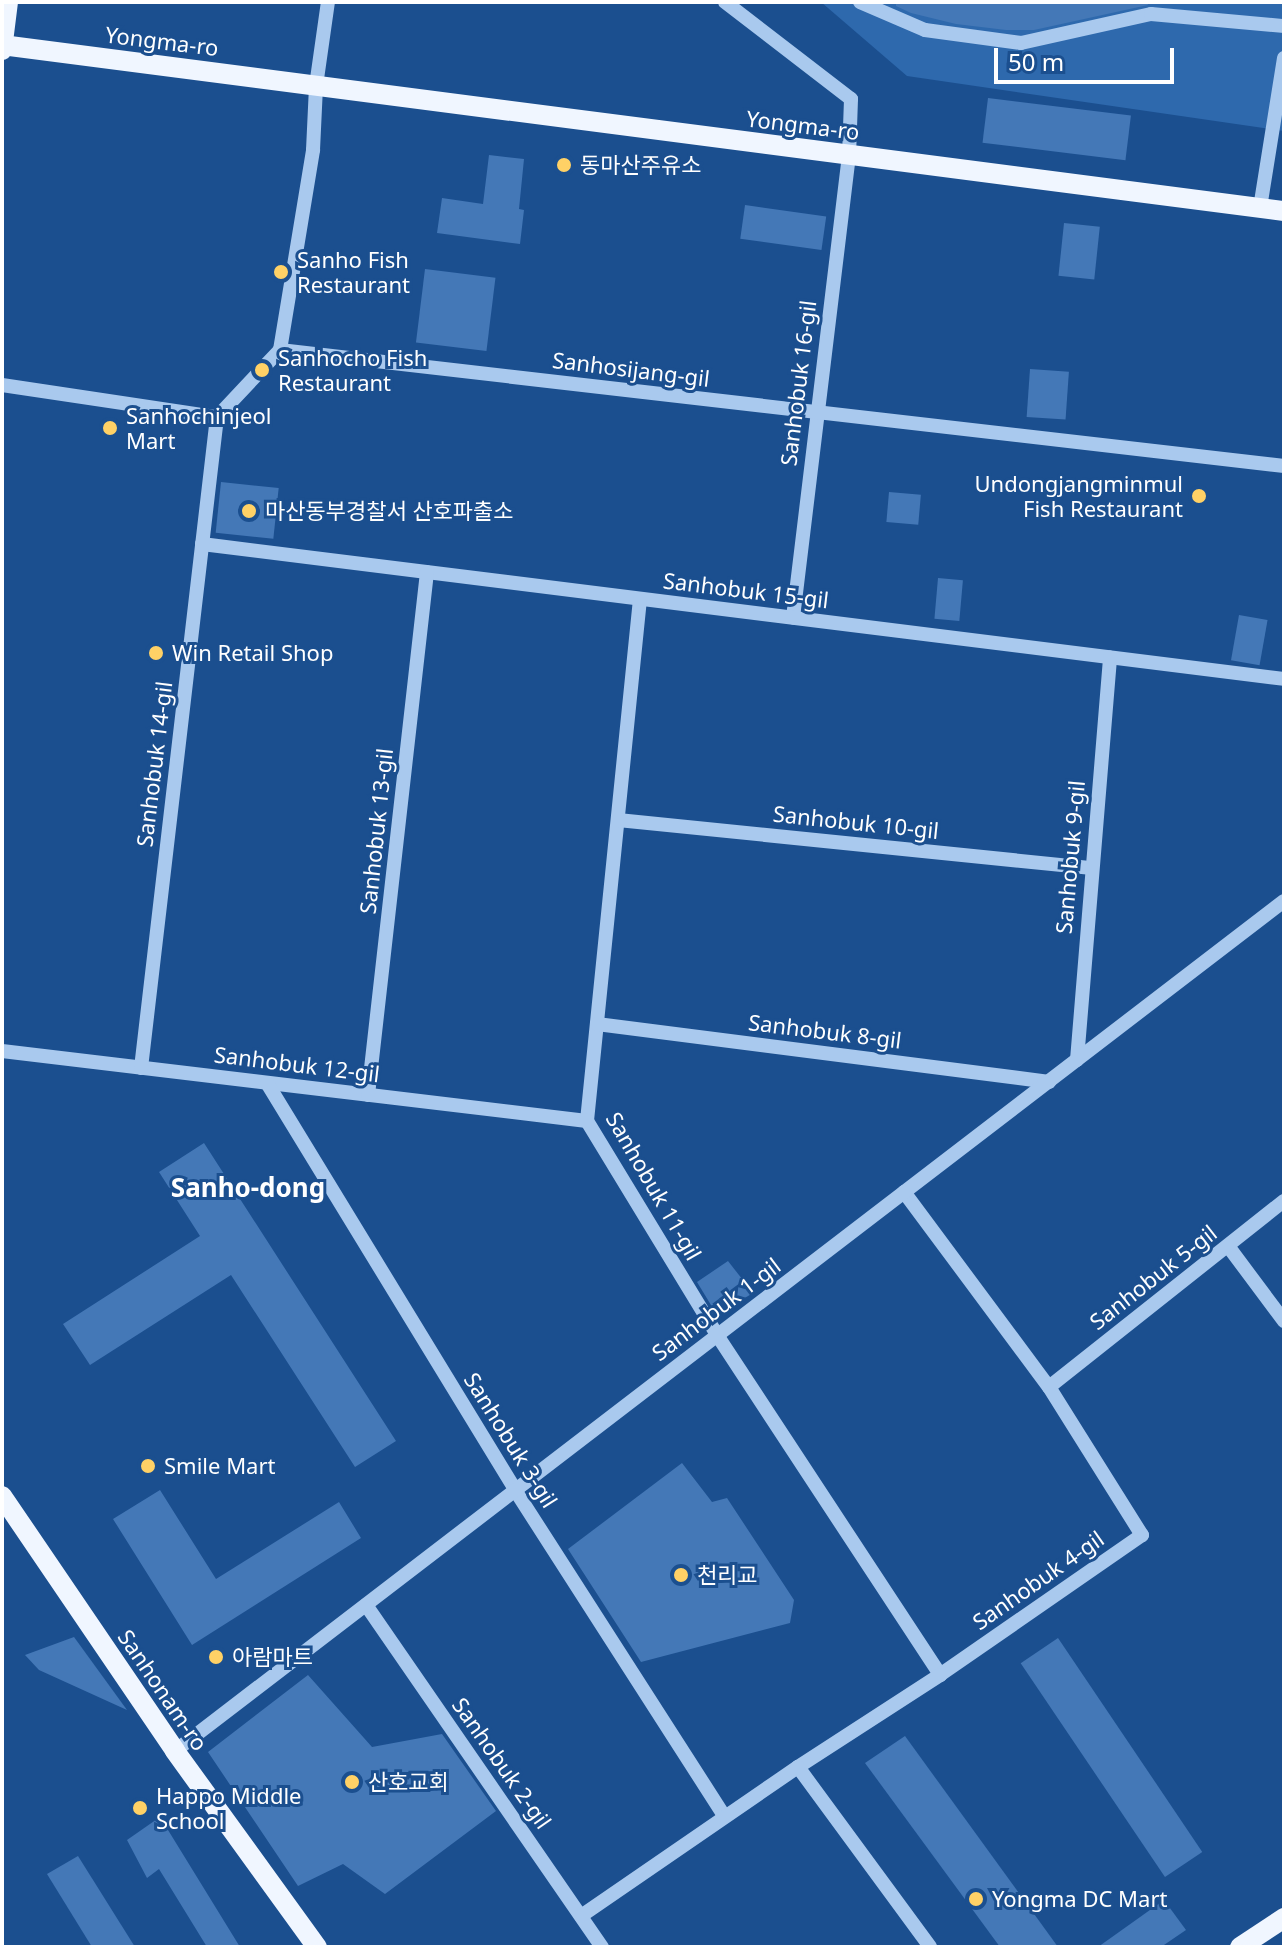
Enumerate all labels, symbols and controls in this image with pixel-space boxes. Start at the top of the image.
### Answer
street label: Yongma-ro [104,21,220,61]
scale bar [998,32,1178,82]
text: 50 m [1008,45,1064,78]
street label: Yongma-ro [745,105,861,145]
place label: 동마산주유소 [580,152,701,178]
marker: 동마산주유소 [555,156,573,174]
place label: Sanho Fish Restaurant [297,246,410,298]
marker: Sanho Fish Restaurant [272,263,290,281]
street label: Sanhobuk 16-gil [775,299,821,467]
place label: Sanhocho Fish Restaurant [278,344,427,396]
street label: Sanhosijang-gil [551,346,711,392]
marker: Sanhocho Fish Restaurant [253,361,271,379]
place label: Sanhochinjeol Mart [126,402,271,454]
marker: Sanhochinjeol Mart [101,419,119,437]
place label: Undongjangminmul Fish Restaurant [975,470,1183,522]
marker: Undongjangminmul Fish Restaurant [1190,487,1208,505]
place label: 마산동부경찰서 산호파출소 [265,498,514,524]
marker: 마산동부경찰서 산호파출소 [240,502,258,520]
street label: Sanhobuk 15-gil [662,567,830,613]
place label: Win Retail Shop [172,640,333,666]
marker: Win Retail Shop [147,644,165,662]
street label: Sanhobuk 14-gil [131,680,177,848]
street label: Sanhobuk 13-gil [354,747,398,915]
street label: Sanhobuk 9-gil [1050,779,1090,935]
street label: Sanhobuk 10-gil [772,800,940,844]
street label: Sanhobuk 8-gil [747,1009,903,1053]
street label: Sanhobuk 12-gil [213,1041,381,1087]
street label: Sanhobuk 11-gil [601,1107,707,1265]
district label: Sanho-dong [171,1172,325,1204]
street label: Sanhobuk 5-gil [1084,1219,1222,1335]
street label: Sanhobuk 1-gil [647,1252,785,1366]
street label: Sanhobuk 3-gil [459,1368,563,1512]
place label: Smile Mart [164,1453,275,1479]
marker: Smile Mart [139,1457,157,1475]
street label: Sanhobuk 4-gil [967,1525,1109,1635]
place label: 천리교 [697,1562,758,1588]
marker: 천리교 [672,1566,690,1584]
street label: Sanhonam-ro [113,1624,213,1756]
place label: 아람마트 [232,1644,313,1670]
marker: 아람마트 [207,1648,225,1666]
street label: Sanhobuk 2-gil [447,1692,557,1834]
place label: 산호교회 [368,1769,449,1795]
marker: 산호교회 [343,1773,361,1791]
place label: Happo Middle School [156,1782,302,1834]
marker: Happo Middle School [131,1799,149,1817]
place label: Yongma DC Mart [992,1886,1167,1912]
marker: Yongma DC Mart [967,1890,985,1908]

